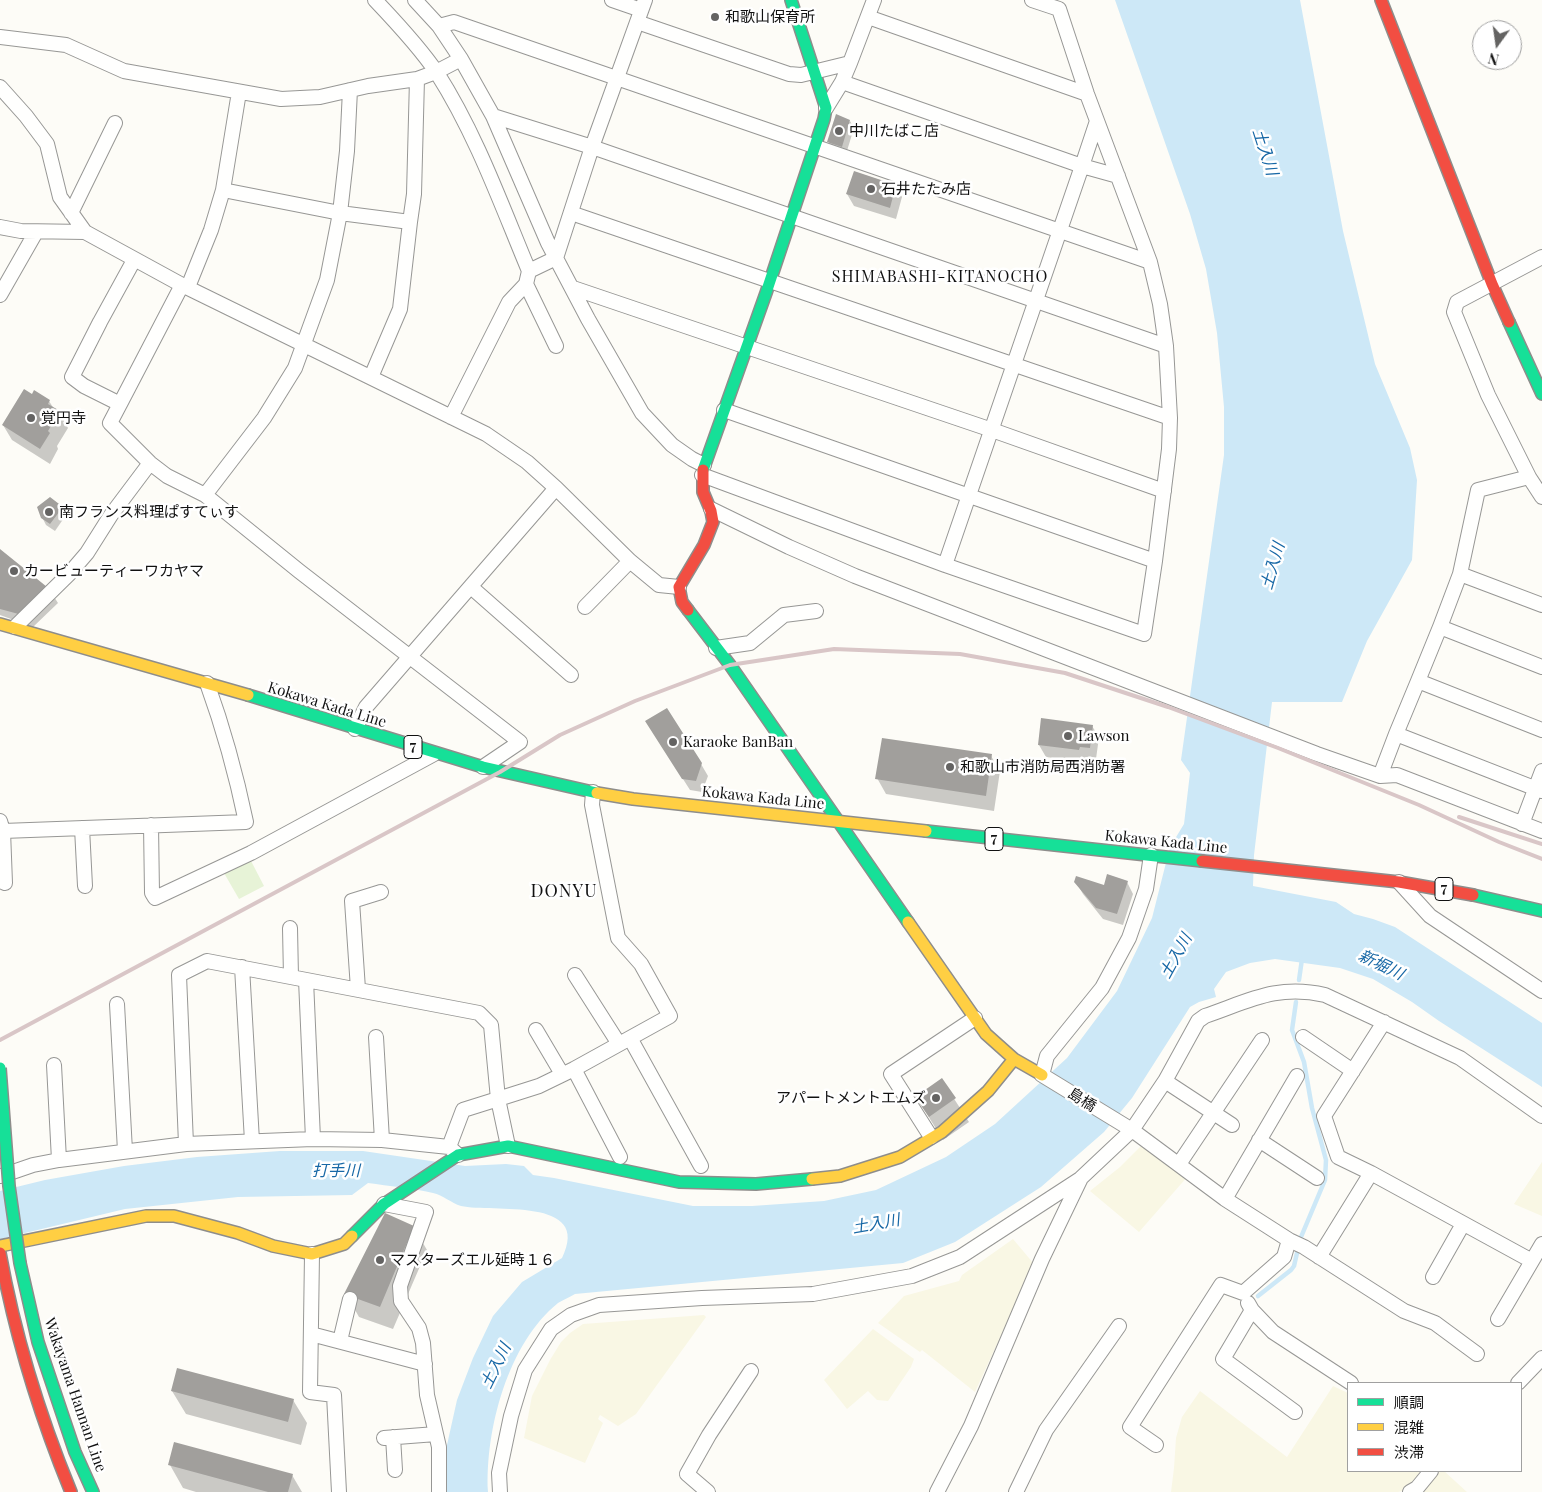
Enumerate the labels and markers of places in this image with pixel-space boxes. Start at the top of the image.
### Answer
place label: 和歌山保育所 [725,8,815,26]
marker: 和歌山保育所 [709,11,721,23]
place label: 中川たばこ店 [849,122,939,140]
marker: 中川たばこ店 [833,125,845,137]
place label: 石井たたみ店 [881,180,971,198]
marker: 石井たたみ店 [865,183,877,195]
place label: 覚円寺 [41,409,86,427]
marker: 覚円寺 [25,412,37,424]
place label: 南フランス料理ぱすてぃす [59,503,239,521]
marker: 南フランス料理ぱすてぃす [43,506,55,518]
place label: カービューティーワカヤマ [24,562,204,580]
marker: カービューティーワカヤマ [8,565,20,577]
place label: Lawson [1078,727,1130,745]
marker: Lawson [1062,730,1074,742]
place label: Karaoke BanBan [683,733,793,751]
marker: Karaoke BanBan [667,736,679,748]
place label: 和歌山市消防局西消防署 [960,758,1125,776]
marker: 和歌山市消防局西消防署 [944,761,956,773]
place label: アパートメントエムズ [776,1089,926,1107]
marker: アパートメントエムズ [930,1092,942,1104]
place label: マスターズエル延時１６ [390,1251,555,1269]
marker: マスターズエル延時１６ [374,1254,386,1266]

